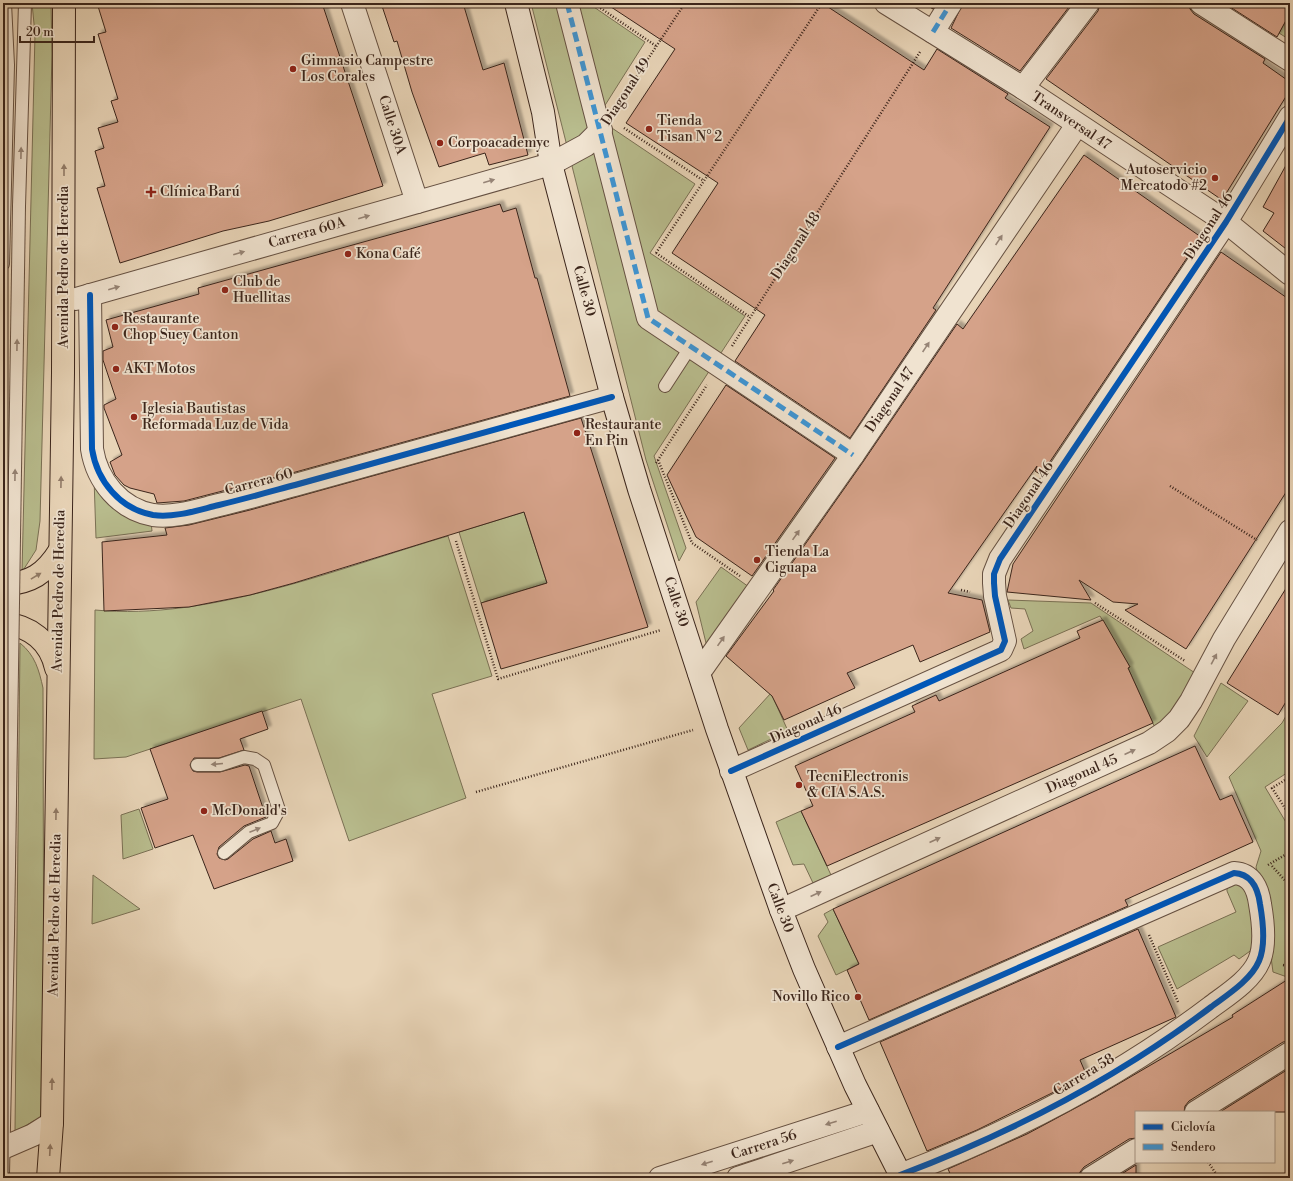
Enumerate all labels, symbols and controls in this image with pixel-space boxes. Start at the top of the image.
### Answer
scale bar [20,18,94,44]
text: 20 m [26,25,54,40]
place label: Gimnasio Campestre Los Corales [301,52,433,86]
street label: Diagonal 49 [597,55,655,129]
marker: Gimnasio Campestre Los Corales [288,64,298,74]
street label: Transversal 47 [1028,88,1114,154]
street label: Calle 30A [374,93,410,157]
place label: Tienda Tisan N° 2 [657,112,722,146]
marker: Tienda Tisan N° 2 [644,124,654,134]
place label: Corpoacademyc [448,134,550,152]
marker: Corpoacademyc [435,138,445,148]
one-way arrow [18,146,24,159]
place label: Autoservicio Mercatodo #2 [1121,161,1207,195]
one-way arrow [61,163,67,176]
marker: Autoservicio Mercatodo #2 [1210,173,1220,183]
one-way arrow [484,178,496,184]
place label: Clínica Barú [160,183,240,201]
street label: Avenida Pedro de Heredia [55,185,73,349]
marker: Clínica Barú [145,186,157,198]
street label: Diagonal 46 [1180,188,1238,263]
street label: Diagonal 48 [767,209,825,283]
street label: Carrera 60A [266,213,348,253]
one-way arrow [359,214,371,220]
one-way arrow [995,234,1003,245]
place label: Kona Café [356,245,421,263]
marker: Kona Café [343,249,353,259]
one-way arrow [234,250,246,256]
street label: Calle 30 [569,264,599,318]
place label: Club de Huellitas [233,273,290,307]
one-way arrow [109,285,121,291]
marker: Club de Huellitas [220,285,230,295]
place label: Restaurante Chop Suey Canton [123,310,239,344]
marker: Restaurante Chop Suey Canton [110,322,120,332]
one-way arrow [14,338,20,351]
one-way arrow [922,342,930,352]
place label: AKT Motos [123,360,195,378]
marker: AKT Motos [111,364,121,374]
street label: Diagonal 47 [862,364,918,436]
place label: Iglesia Bautistas Reformada Luz de Vida [142,400,289,434]
marker: Iglesia Bautistas Reformada Luz de Vida [129,412,139,422]
place label: Restaurante En Pin [585,416,661,450]
marker: Restaurante En Pin [572,428,582,438]
street label: Diagonal 46 [1000,458,1058,532]
street label: Carrera 60 [223,464,295,500]
one-way arrow [12,468,18,481]
one-way arrow [58,475,64,488]
street label: Avenida Pedro de Heredia [49,509,69,674]
one-way arrow [792,530,800,540]
place label: Tienda La Ciguapa [765,543,830,577]
marker: Tienda La Ciguapa [752,555,762,565]
one-way arrow [31,572,42,579]
street label: Calle 30 [659,575,693,629]
one-way arrow [717,636,725,646]
one-way arrow [1210,653,1217,664]
street label: Diagonal 46 [767,700,845,748]
one-way arrow [1124,749,1135,755]
street label: Diagonal 45 [1044,750,1121,798]
one-way arrow [211,761,223,768]
place label: TecniElectronis & CIA S.A.S. [807,768,908,802]
marker: TecniElectronis & CIA S.A.S. [794,780,804,790]
place label: McDonald's [212,802,287,820]
marker: McDonald's [199,806,209,816]
one-way arrow [53,807,59,820]
one-way arrow [250,827,261,833]
street label: Avenida Pedro de Heredia [45,833,65,998]
one-way arrow [929,837,940,843]
street label: Calle 30 [762,881,798,935]
one-way arrow [810,891,822,897]
place label: Novillo Rico [772,988,850,1006]
marker: Novillo Rico [853,992,863,1002]
street label: Carrera 58 [1050,1050,1118,1100]
one-way arrow [49,1078,56,1090]
legend [1135,1111,1275,1163]
one-way arrow [824,1120,836,1126]
text: Ciclovía [1171,1120,1216,1135]
street label: Carrera 56 [729,1126,800,1164]
text: Sendero [1171,1140,1216,1155]
one-way arrow [47,1144,54,1156]
one-way arrow [782,1159,794,1165]
one-way arrow [701,1160,713,1166]

